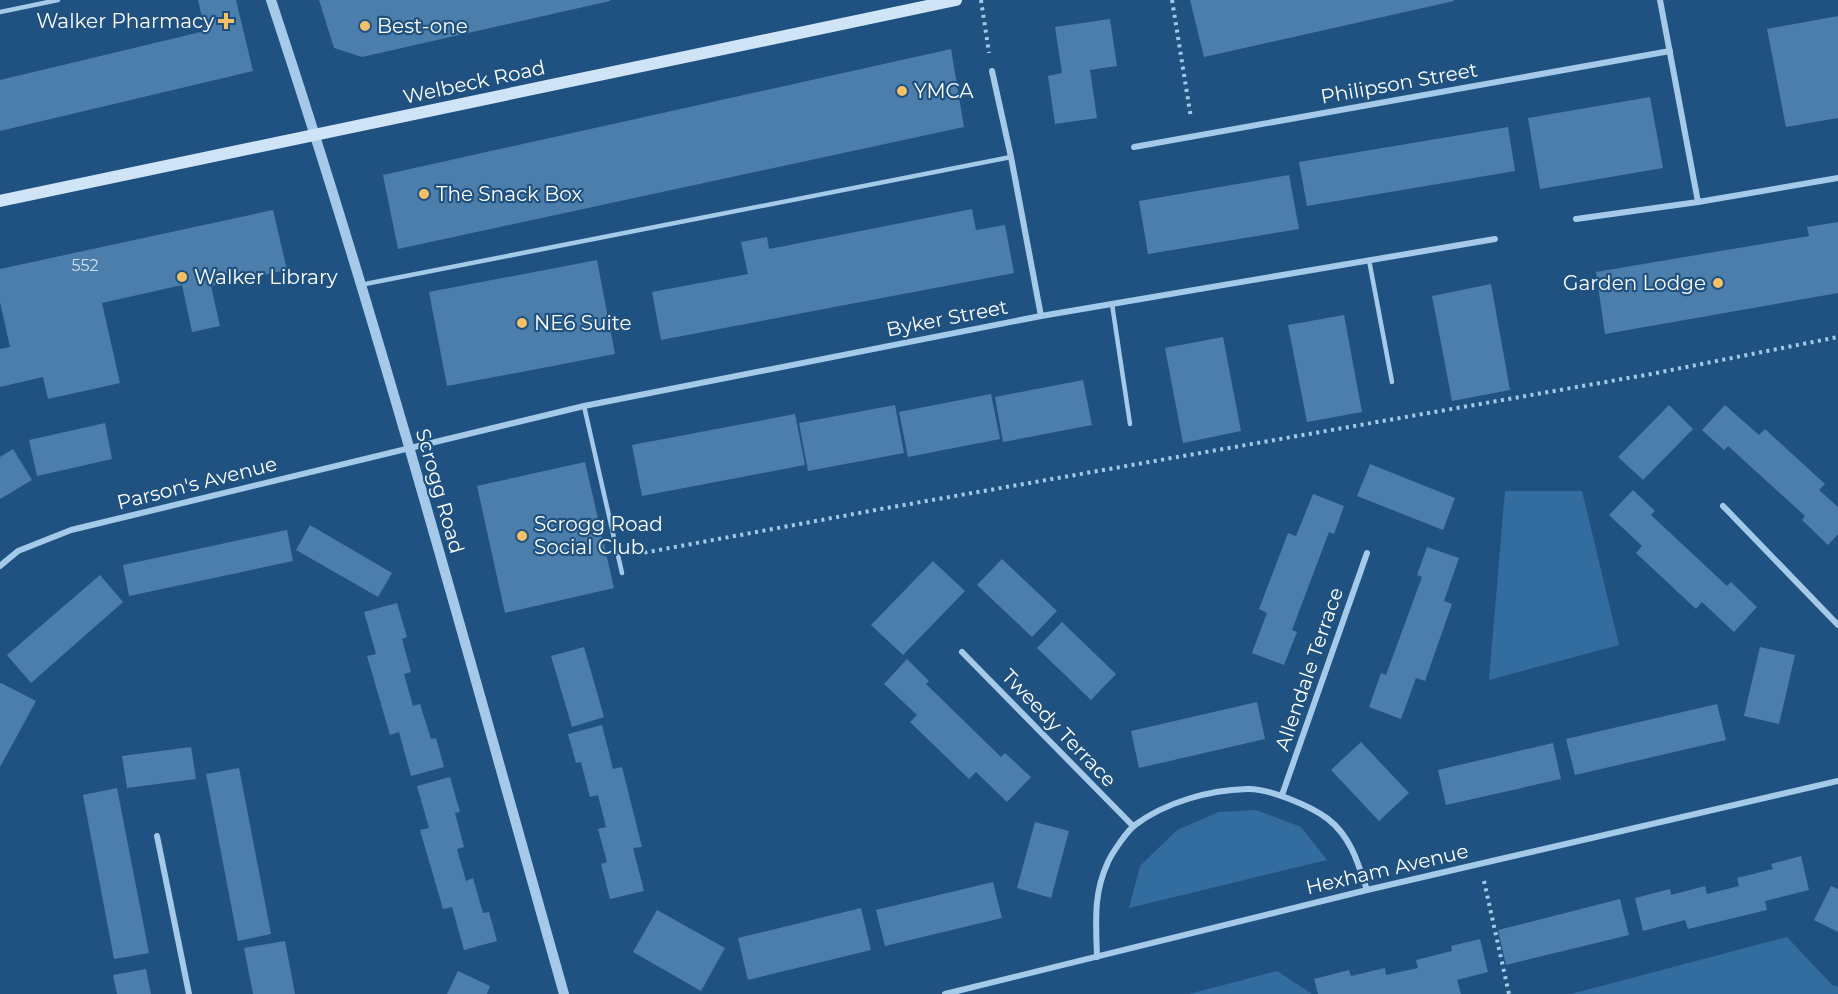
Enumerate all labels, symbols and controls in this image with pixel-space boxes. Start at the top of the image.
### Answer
place label: Walker Pharmacy [36,9,214,33]
marker: Walker Pharmacy [219,14,233,28]
place label: Best-one [377,14,468,38]
marker: Best-one [358,19,372,33]
street label: Welbeck Road [401,55,547,109]
street label: Philipson Street [1319,57,1479,109]
place label: YMCA [914,79,974,103]
marker: YMCA [895,84,909,98]
place label: The Snack Box [436,182,583,206]
marker: The Snack Box [417,187,431,201]
house number: 552 [71,256,99,275]
place label: Walker Library [194,265,338,289]
marker: Walker Library [175,270,189,284]
place label: Garden Lodge [1563,271,1706,295]
marker: Garden Lodge [1711,276,1725,290]
street label: Byker Street [884,294,1010,342]
place label: NE6 Suite [534,311,632,335]
marker: NE6 Suite [515,316,529,330]
street label: Scrogg Road [411,426,469,556]
street label: Parson's Avenue [114,451,280,515]
place label: Scrogg Road Social Club [534,512,663,559]
marker: Scrogg Road Social Club [515,529,529,543]
street label: Allendale Terrace [1270,584,1348,754]
street label: Tweedy Terrace [997,664,1121,792]
street label: Hexham Avenue [1303,839,1471,899]

